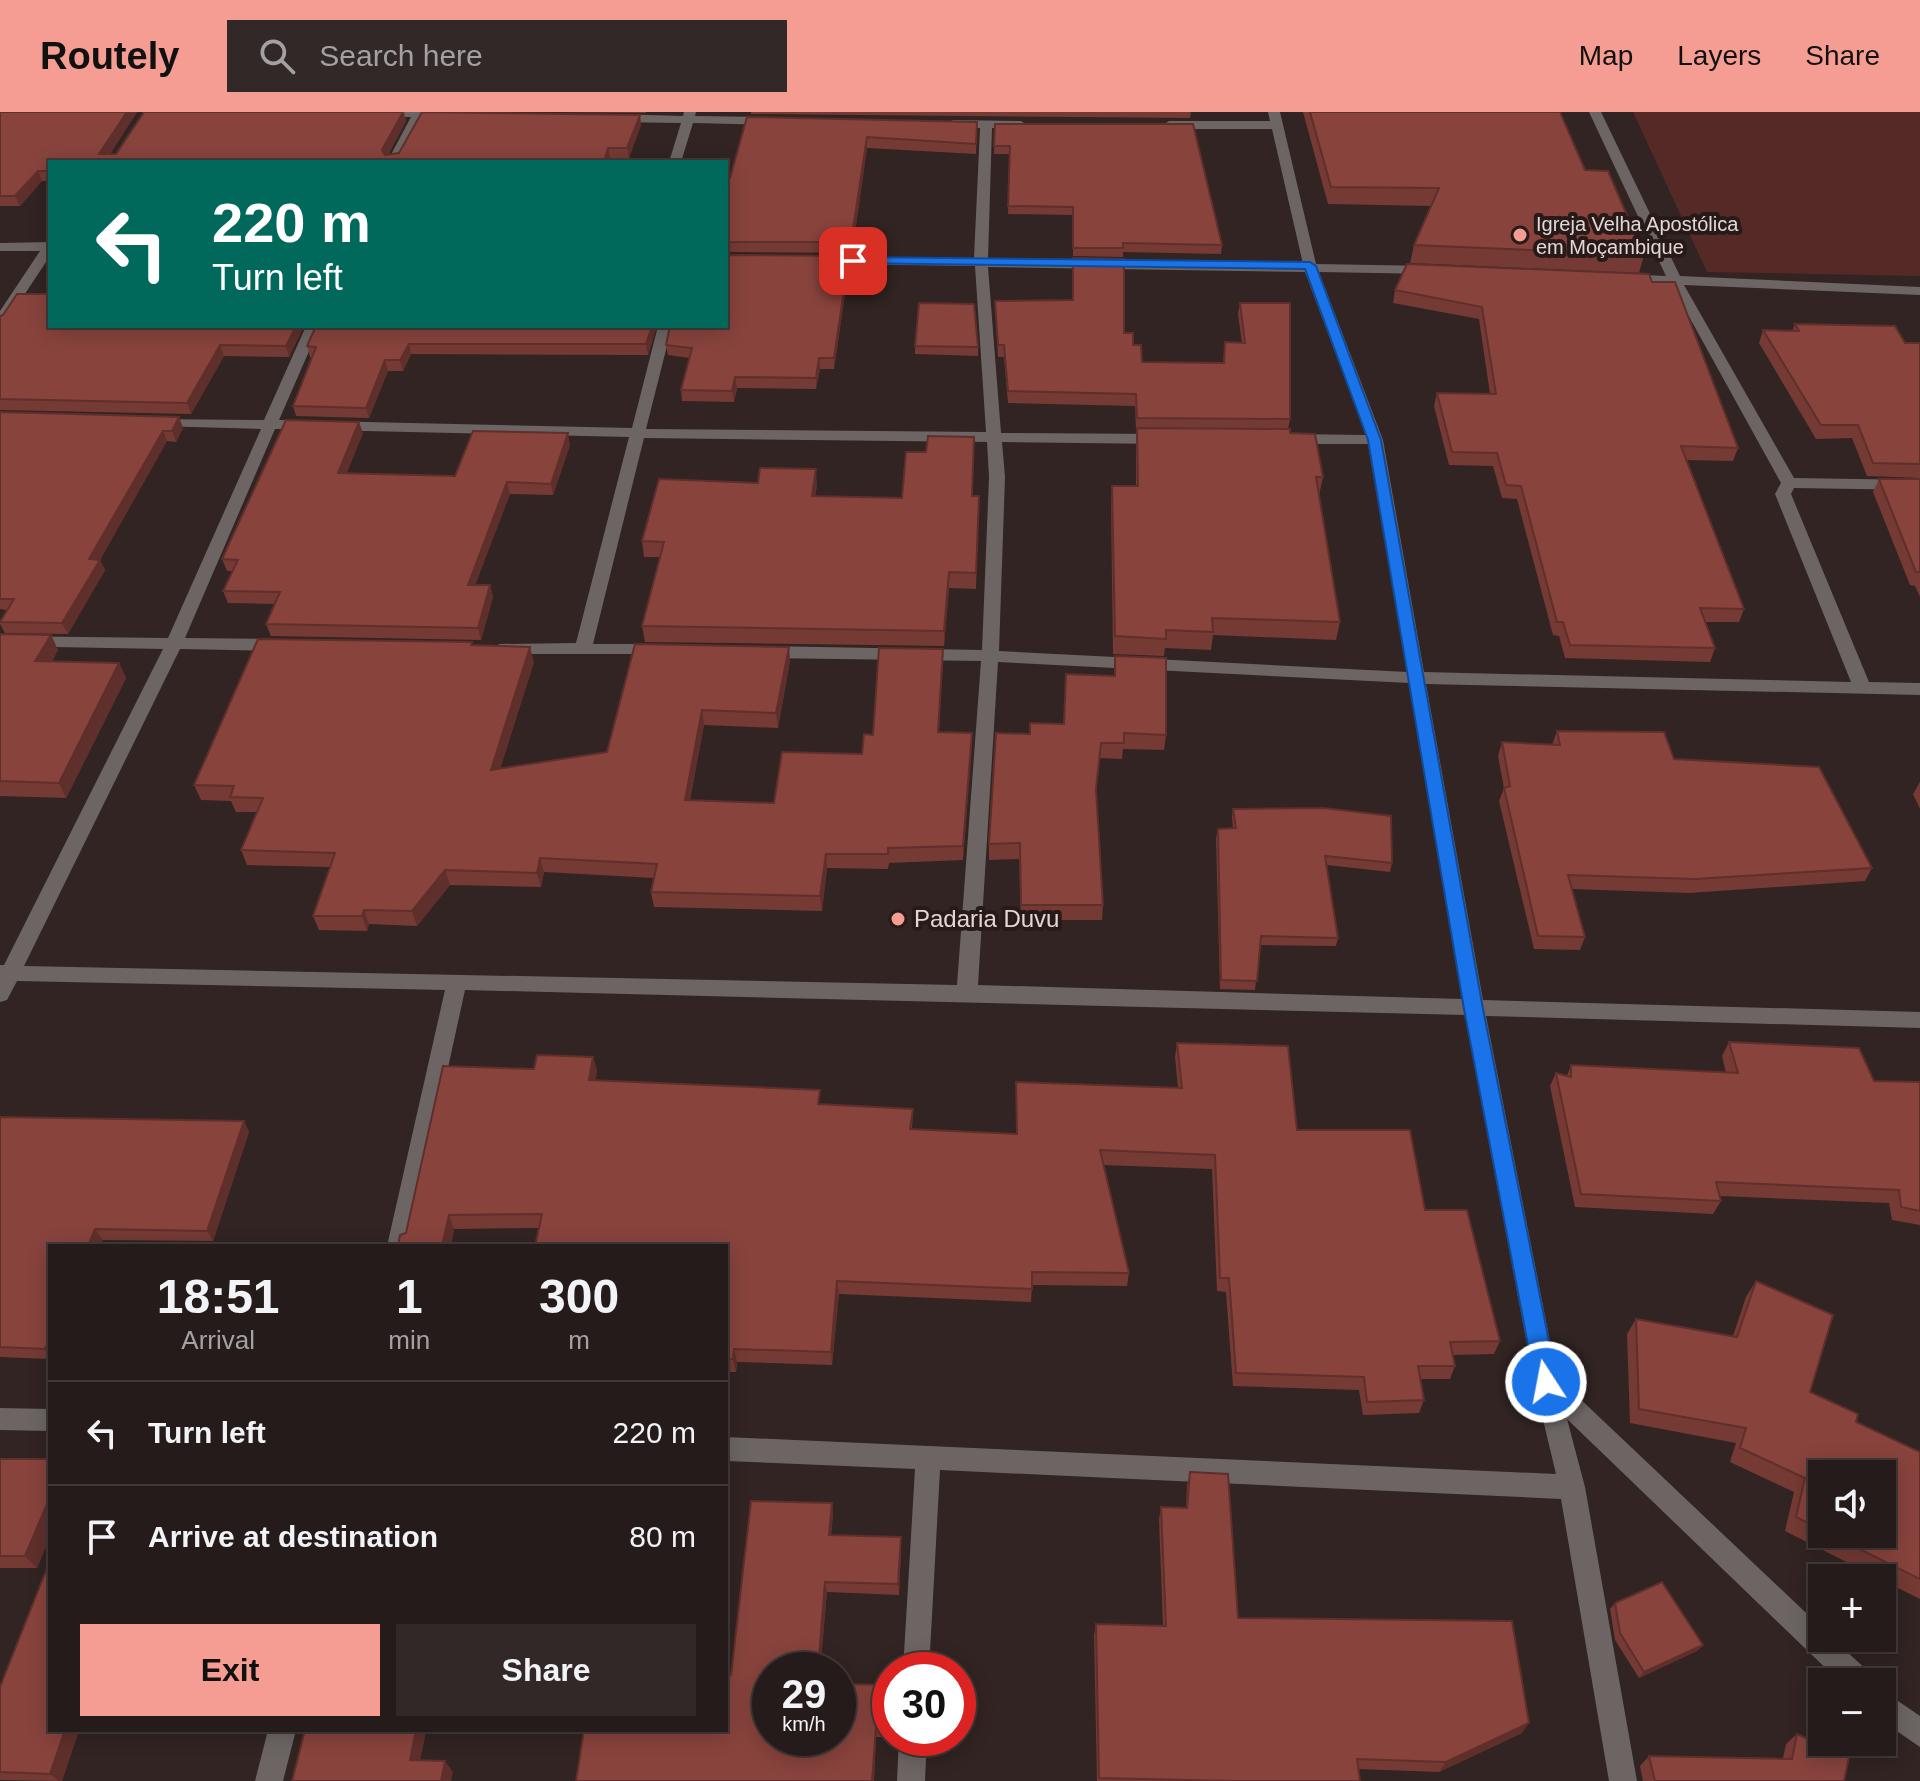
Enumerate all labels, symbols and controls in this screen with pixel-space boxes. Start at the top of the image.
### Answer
search box [227,20,787,92]
icon: search [255,34,299,78]
text: Routely [40,35,179,77]
text: Search here [319,39,483,72]
text: Map [1579,40,1633,71]
text: Layers [1677,40,1761,71]
text: Share [1805,40,1880,71]
text: 220 m [212,191,371,254]
icon: left [80,192,184,296]
place label: Igreja Velha Apostólica em Moçambique [1536,213,1739,258]
marker: Igreja Velha Apostólica em Moçambique [1511,226,1529,244]
pin [819,227,887,295]
icon: arrive [831,239,875,283]
text: Turn left [212,257,343,298]
place label: Padaria Duvu [914,905,1059,932]
marker: Padaria Duvu [889,910,907,928]
text: 18:51 [157,1270,280,1323]
text: 1 [396,1270,423,1323]
text: 300 [539,1270,619,1323]
text: Arrival [181,1325,255,1355]
text: min [388,1325,430,1355]
text: m [568,1325,590,1355]
position arrow [1504,1340,1588,1424]
icon: left [80,1411,124,1455]
text: Turn left [148,1416,266,1449]
text: 220 m [613,1416,696,1449]
map controls [1808,1460,1896,1756]
button: sound [1808,1460,1896,1548]
icon: arrive [80,1515,124,1559]
text: Arrive at destination [148,1520,438,1553]
text: 80 m [629,1520,696,1553]
button: + [1808,1564,1896,1652]
button: Exit [80,1624,380,1716]
button: Share [396,1624,696,1716]
speed limit sign: 30 [872,1652,976,1756]
button: − [1808,1668,1896,1756]
text: 29 [782,1672,826,1716]
text: km/h [782,1713,826,1735]

